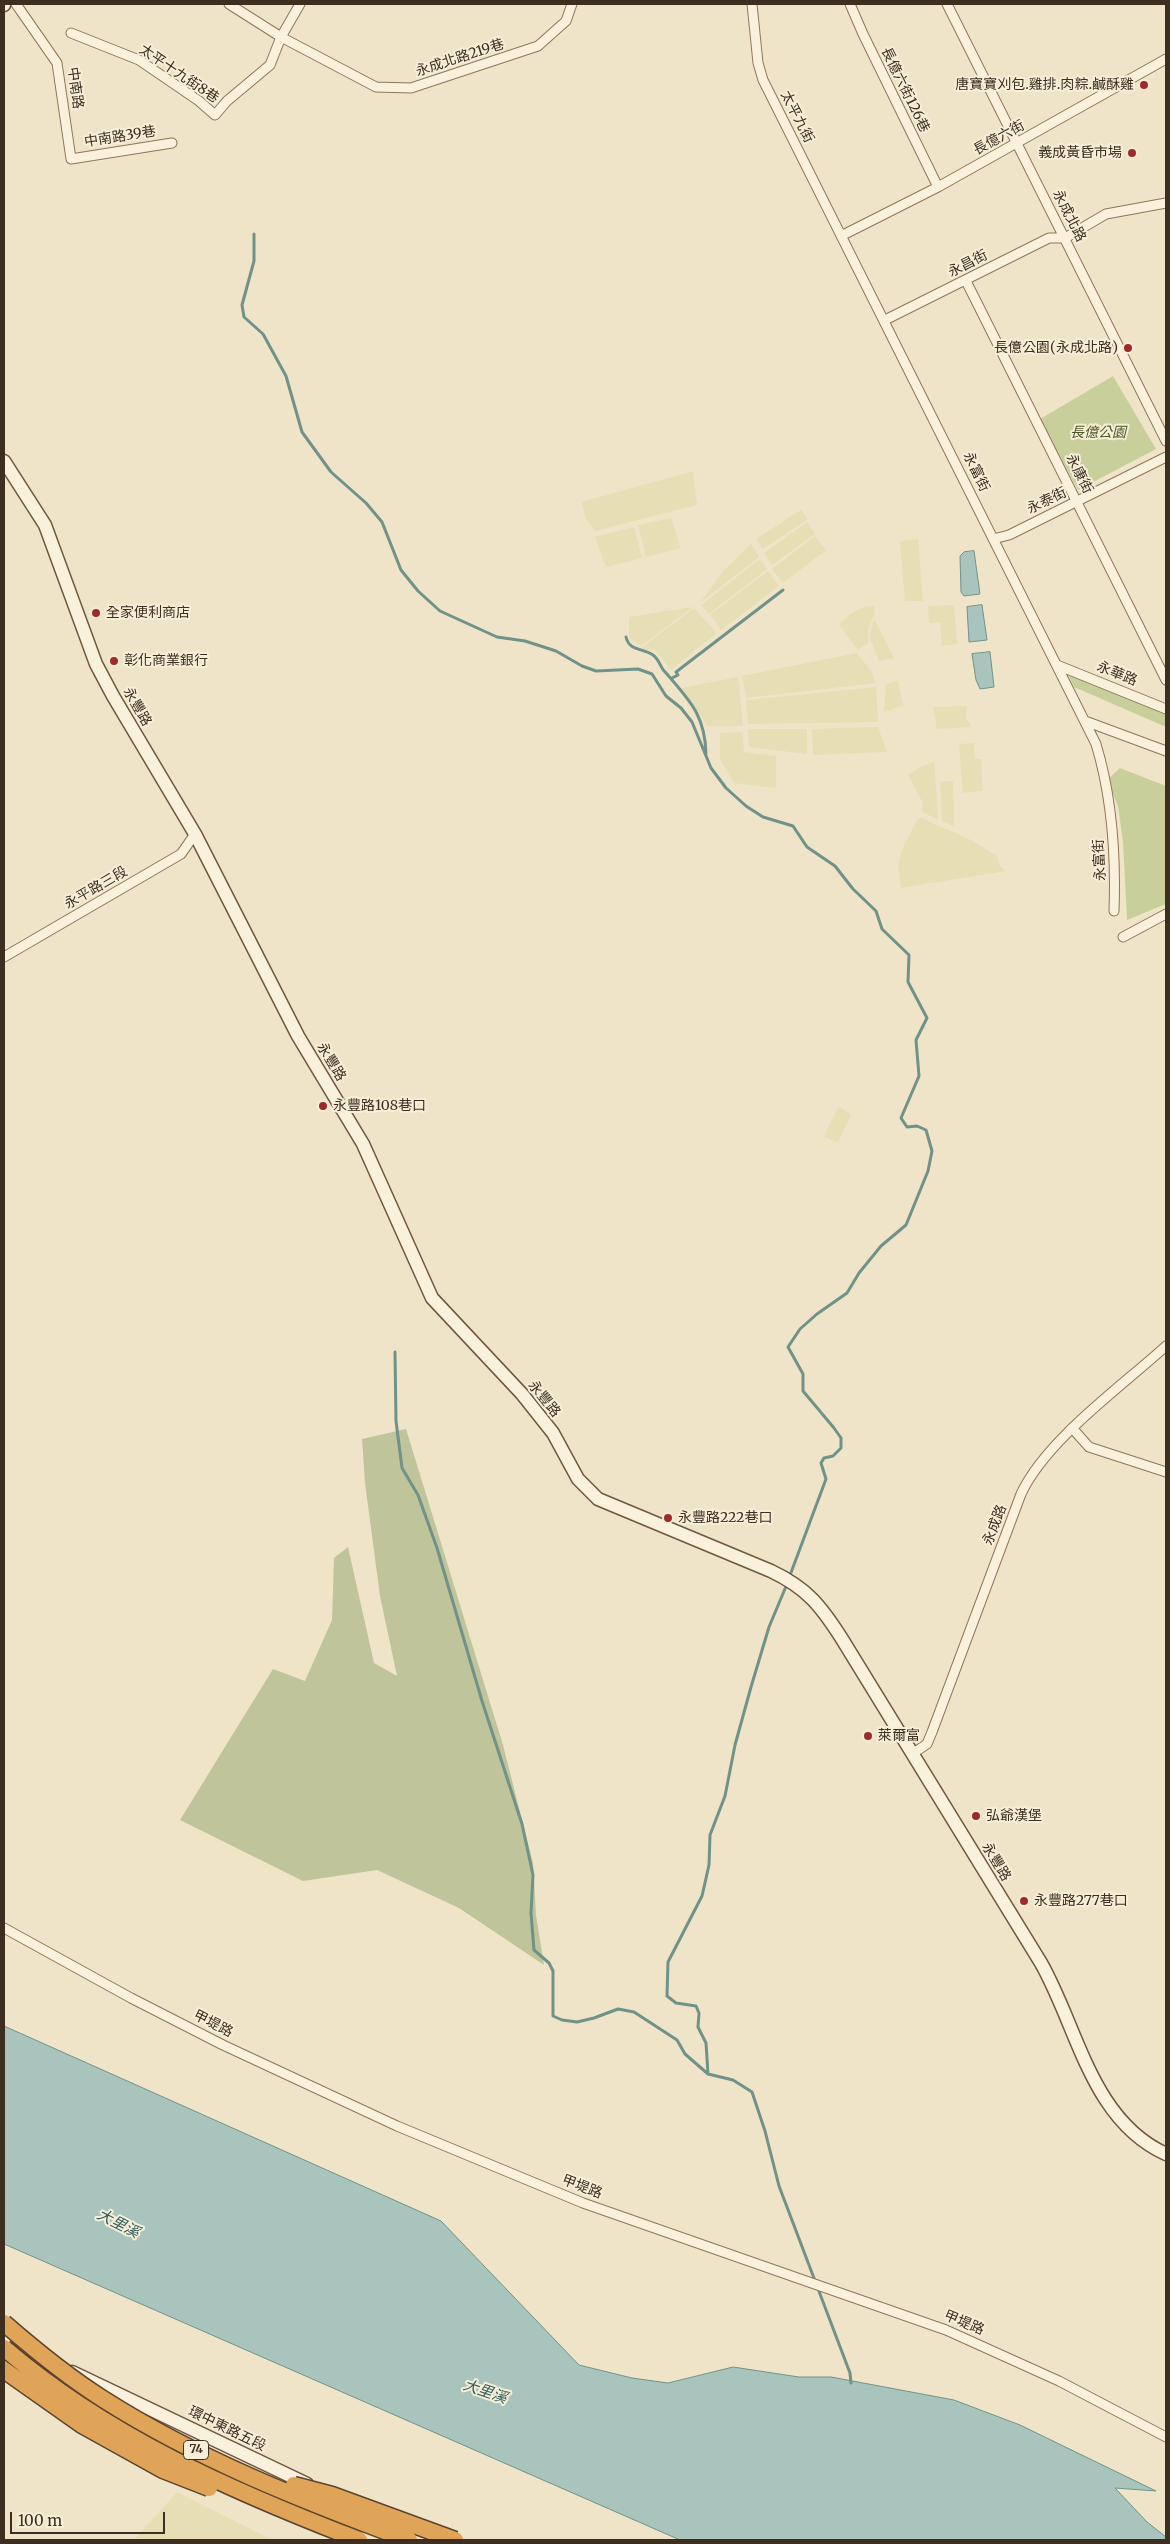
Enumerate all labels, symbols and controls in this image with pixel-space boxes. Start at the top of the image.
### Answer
street label: 永成北路219巷 [414,36,506,80]
street label: 太平十九街8巷 [136,41,222,107]
street label: 長億六街126巷 [877,45,933,135]
street label: 中南路 [64,66,86,110]
place label: 唐寶寶刈包.雞排.肉粽.鹹酥雞 [955,77,1134,93]
marker: 唐寶寶刈包.雞排.肉粽.鹹酥雞 [1138,79,1150,91]
street label: 太平九街 [777,88,817,146]
street label: 長億六街 [970,117,1028,159]
street label: 中南路39巷 [83,123,157,151]
place label: 義成黃昏市場 [1038,145,1122,161]
marker: 義成黃昏市場 [1126,147,1138,159]
street label: 永成北路 [1049,187,1089,245]
street label: 永昌街 [945,247,991,281]
place label: 長億公園(永成北路) [994,340,1118,356]
marker: 長億公園(永成北路) [1122,342,1134,354]
park label: 長億公園 [1070,425,1126,441]
street label: 永富街 [959,449,993,495]
street label: 永康街 [1062,451,1096,497]
street label: 永泰街 [1024,484,1070,518]
place label: 全家便利商店 [106,605,190,621]
marker: 全家便利商店 [90,607,102,619]
place label: 彰化商業銀行 [124,653,208,669]
marker: 彰化商業銀行 [108,655,120,667]
street label: 永華路 [1094,658,1140,690]
street label: 永豐路 [119,685,155,729]
street label: 永富街 [1091,839,1109,881]
street label: 永平路三段 [61,863,131,913]
street label: 永豐路 [313,1040,349,1084]
place label: 永豐路108巷口 [333,1098,426,1114]
marker: 永豐路108巷口 [317,1100,329,1112]
street label: 永豐路 [524,1377,564,1421]
street label: 永成路 [980,1502,1010,1548]
place label: 永豐路222巷口 [678,1510,772,1526]
marker: 永豐路222巷口 [662,1512,674,1524]
place label: 萊爾富 [878,1728,920,1744]
marker: 萊爾富 [862,1730,874,1742]
place label: 弘爺漢堡 [986,1808,1042,1824]
marker: 弘爺漢堡 [970,1810,982,1822]
street label: 永豐路 [978,1840,1014,1884]
place label: 永豐路277巷口 [1034,1893,1128,1909]
marker: 永豐路277巷口 [1018,1895,1030,1907]
street label: 甲堤路 [190,2007,236,2041]
street label: 甲堤路 [559,2172,605,2202]
water label: 大里溪 [94,2206,142,2242]
street label: 甲堤路 [941,2307,987,2339]
water label: 大里溪 [461,2376,509,2408]
street label: 環中東路五段 [186,2403,268,2455]
road number: 74 [184,2440,208,2460]
scale bar [12,2502,168,2534]
text: 100 m [18,2511,62,2530]

